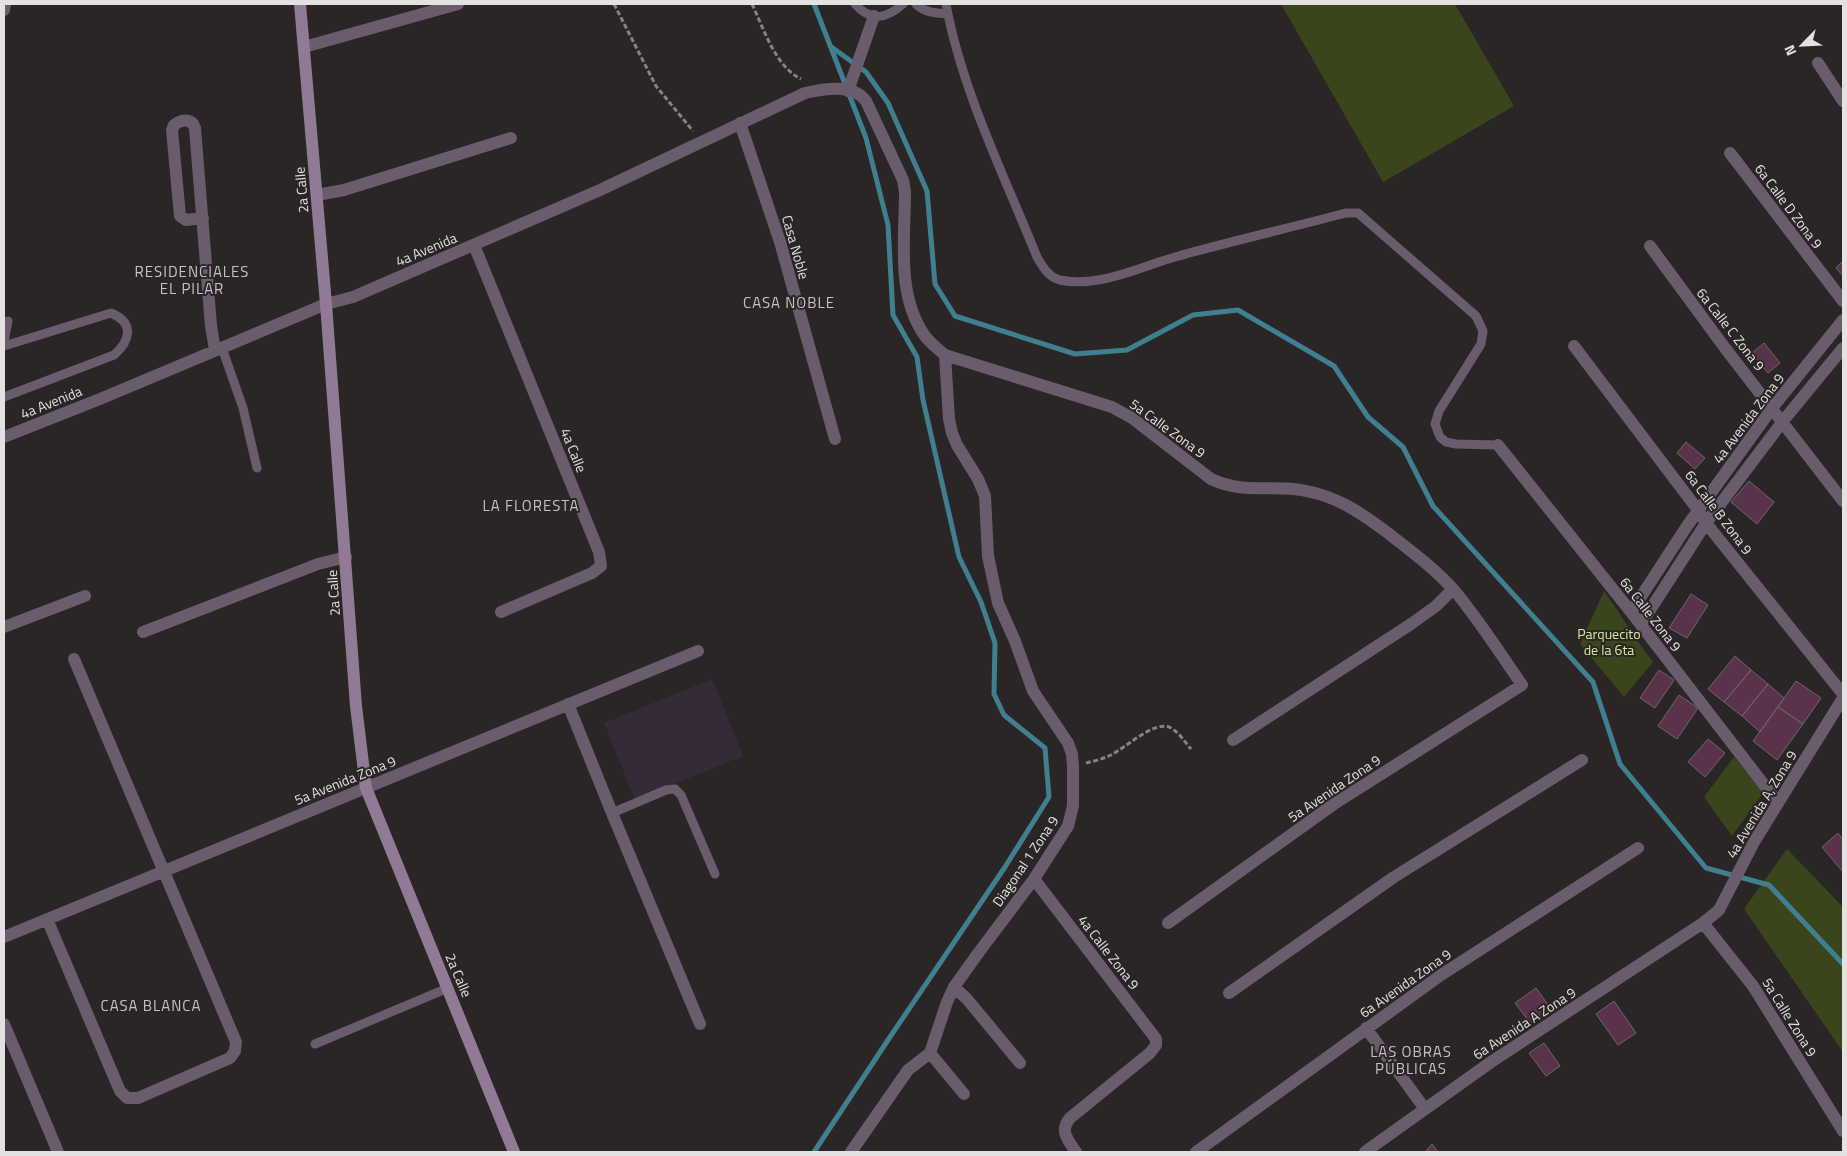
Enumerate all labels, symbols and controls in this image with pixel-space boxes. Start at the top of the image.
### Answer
north arrow [1777,20,1827,70]
text: N [1778,42,1801,59]
street label: 6a Calle D Zona 9 [1750,159,1828,253]
street label: 2a Calle [289,166,313,214]
street label: Casa Noble [777,213,815,281]
street label: 4a Avenida [392,227,460,271]
district label: RESIDENCIALES EL PILAR [135,260,249,300]
street label: 6a Calle C Zona 9 [1692,283,1770,375]
district label: CASA NOBLE [743,291,835,314]
street label: 4a Avenida Zona 9 [1707,368,1789,467]
street label: 4a Avenida [17,380,85,424]
street label: 5a Calle Zona 9 [1126,393,1210,463]
street label: 4a Calle [556,425,592,475]
street label: 6a Calle B Zona 9 [1680,465,1758,559]
district label: LA FLORESTA [483,494,579,517]
street label: 2a Calle [321,569,345,617]
street label: 6a Calle Zona 9 [1615,572,1687,656]
park label: Parquecito de la 6ta [1577,623,1641,660]
street label: 4a Avenida A, Zona 9 [1720,746,1802,862]
street label: 5a Avenida Zona 9 [1283,749,1385,827]
street label: 5a Avenida Zona 9 [291,750,399,810]
street label: Diagonal 1 Zona 9 [987,811,1063,911]
street label: 4a Calle Zona 9 [1073,910,1145,994]
street label: 6a Avenida Zona 9 [1355,943,1455,1023]
street label: 2a Calle [440,950,478,1000]
street label: 5a Calle Zona 9 [1757,974,1823,1061]
street label: 6a Avenida A Zona 9 [1468,982,1580,1064]
district label: CASA BLANCA [101,994,201,1017]
district label: LAS OBRAS PÚBLICAS [1370,1040,1452,1080]

